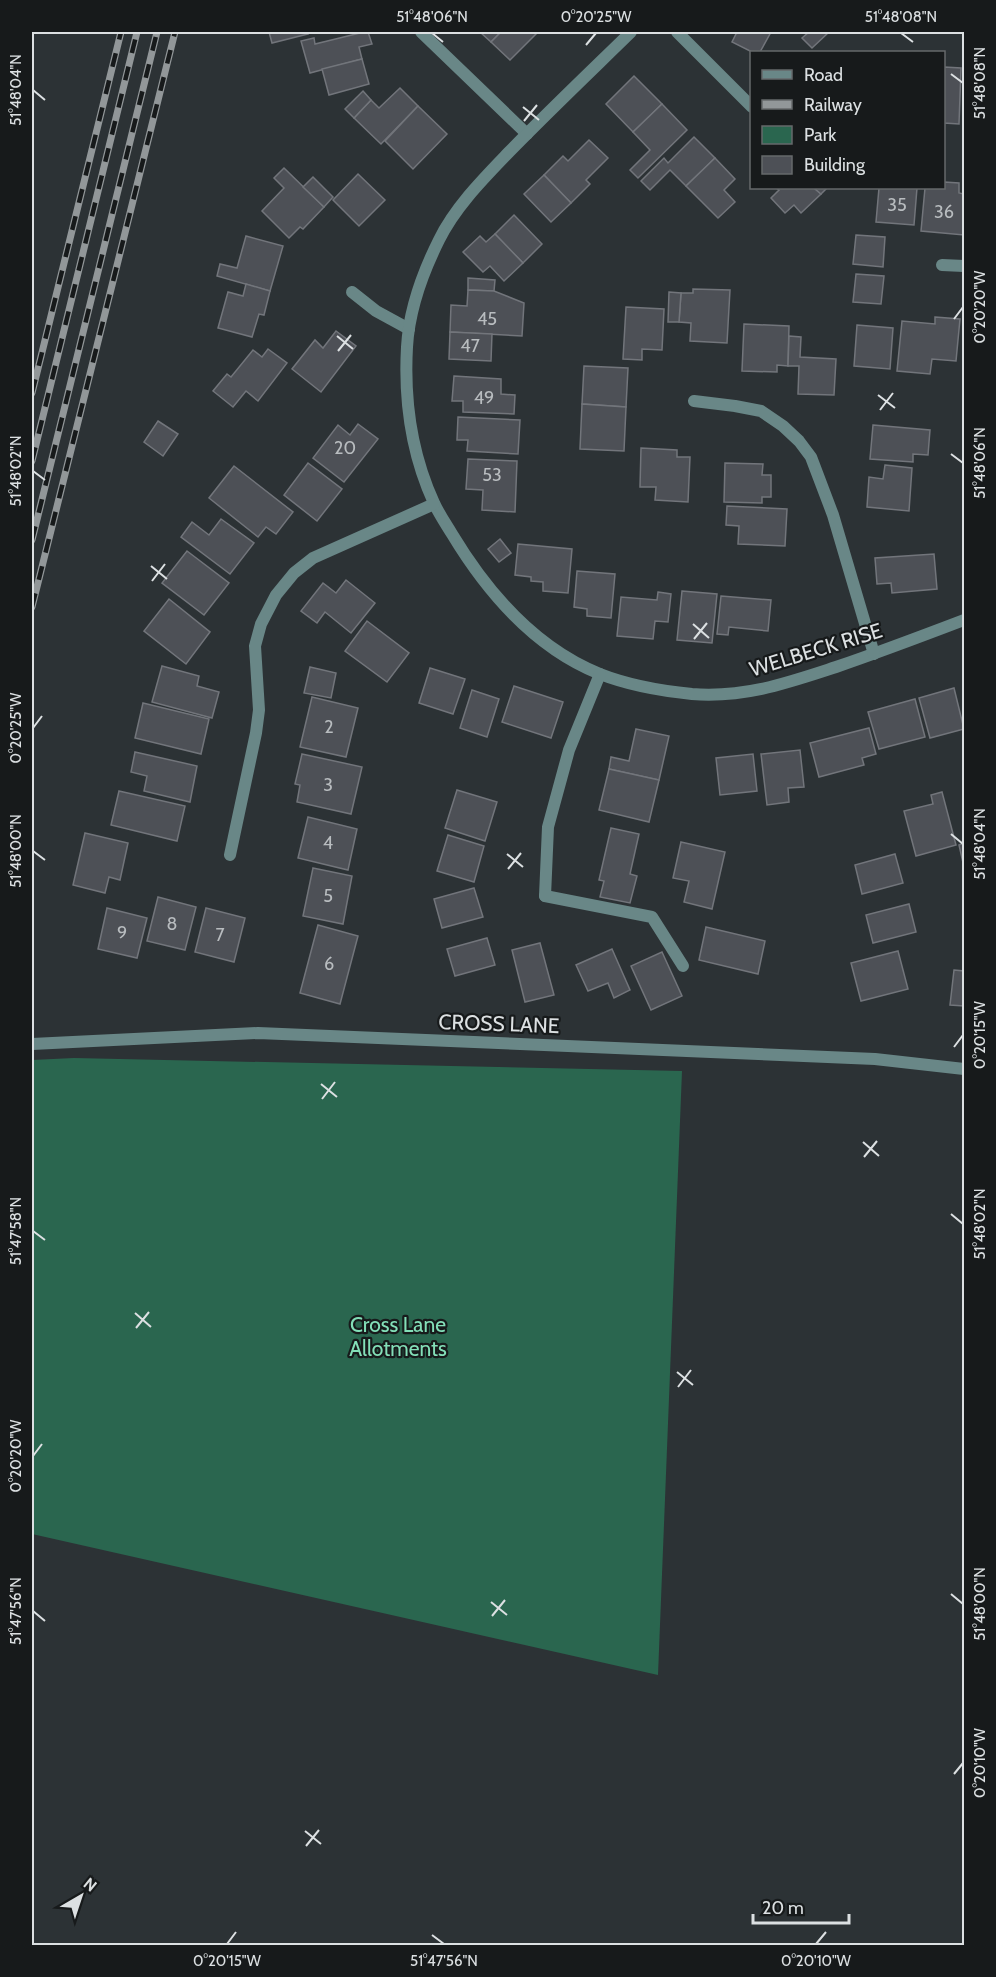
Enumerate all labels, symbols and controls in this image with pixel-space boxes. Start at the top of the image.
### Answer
text: 51°48'06"N [396,8,468,26]
text: 0°20'25"W [561,8,632,26]
text: 51°48'08"N [865,8,937,26]
text: 51°48'08"N [971,47,989,119]
legend [750,51,945,189]
text: 51°48'04"N [7,54,25,126]
text: Road [804,64,843,86]
text: Railway [804,94,862,116]
text: Park [804,124,837,146]
text: Building [804,154,866,176]
house number: 35 [887,194,907,216]
house number: 36 [934,201,954,223]
text: 0°20'20"W [971,270,989,344]
house number: 45 [477,308,497,330]
house number: 47 [460,335,480,357]
house number: 49 [474,387,494,409]
text: 51°48'06"N [971,427,989,499]
text: 51°48'02"N [7,435,25,507]
house number: 20 [334,437,356,459]
house number: 53 [482,464,502,486]
street label: WELBECK RISE [746,617,885,682]
text: 0°20'25"W [7,692,25,763]
house number: 2 [324,716,334,738]
house number: 3 [323,774,333,796]
text: 51°48'04"N [971,808,989,880]
text: 51°48'00"N [7,814,25,888]
house number: 4 [323,832,333,854]
house number: 5 [323,885,333,907]
house number: 8 [167,913,177,935]
house number: 9 [117,922,127,944]
house number: 7 [215,924,225,946]
house number: 6 [324,953,334,975]
text: 0°20'15"W [971,1000,989,1069]
street label: CROSS LANE [438,1009,560,1038]
text: 51°48'02"N [971,1188,989,1260]
text: 51°47'58"N [7,1197,25,1265]
park label: Cross Lane Allotments [349,1312,447,1361]
text: 0°20'20"W [7,1419,25,1493]
text: 51°48'00"N [971,1567,989,1641]
text: 51°47'56"N [7,1577,25,1645]
text: 0°20'10"W [971,1727,989,1798]
north arrow [51,1866,111,1926]
text: N [80,1874,100,1896]
scale bar [753,1887,849,1925]
text: 20 m [762,1897,804,1919]
text: 0°20'15"W [193,1952,262,1970]
text: 51°47'56"N [410,1952,478,1970]
text: 0°20'10"W [781,1952,852,1970]

